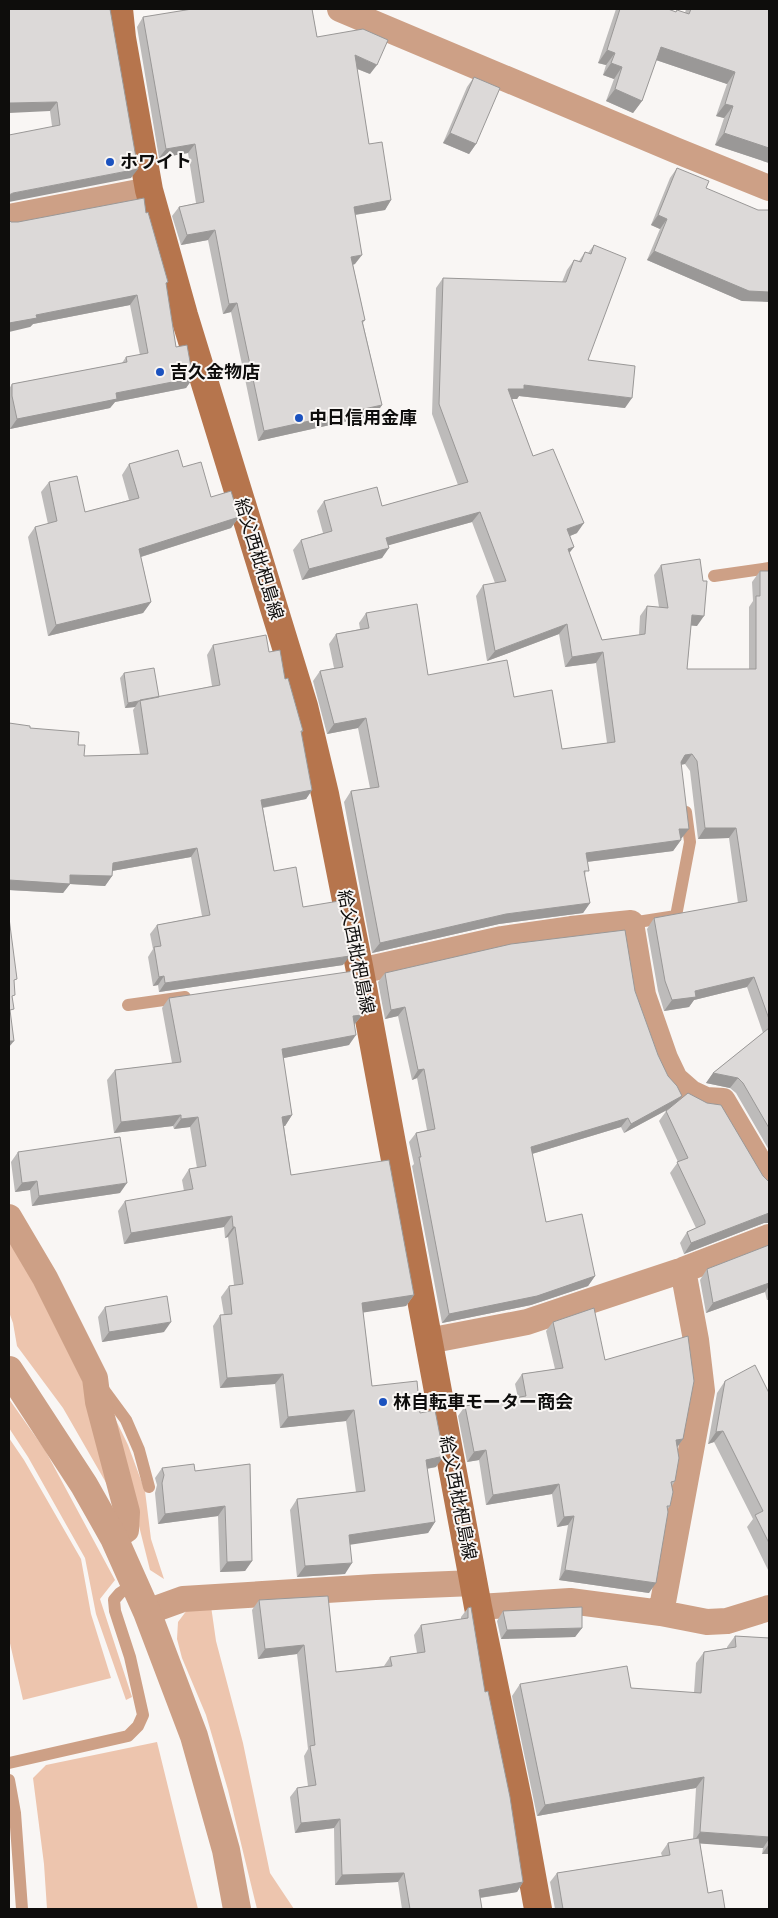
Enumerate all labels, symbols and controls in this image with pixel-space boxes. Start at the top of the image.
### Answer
place label: ホワイト [120,151,192,173]
marker: ホワイト [104,156,116,168]
place label: 吉久金物店 [170,361,260,383]
marker: 吉久金物店 [154,366,166,378]
place label: 中日信用金庫 [309,407,417,429]
marker: 中日信用金庫 [293,412,305,424]
street label: 給父西枇杷島線 [230,496,288,622]
street label: 給父西枇杷島線 [333,888,379,1016]
place label: 林自転車モーター商会 [393,1391,573,1413]
marker: 林自転車モーター商会 [377,1396,389,1408]
street label: 給父西枇杷島線 [435,1434,481,1562]

